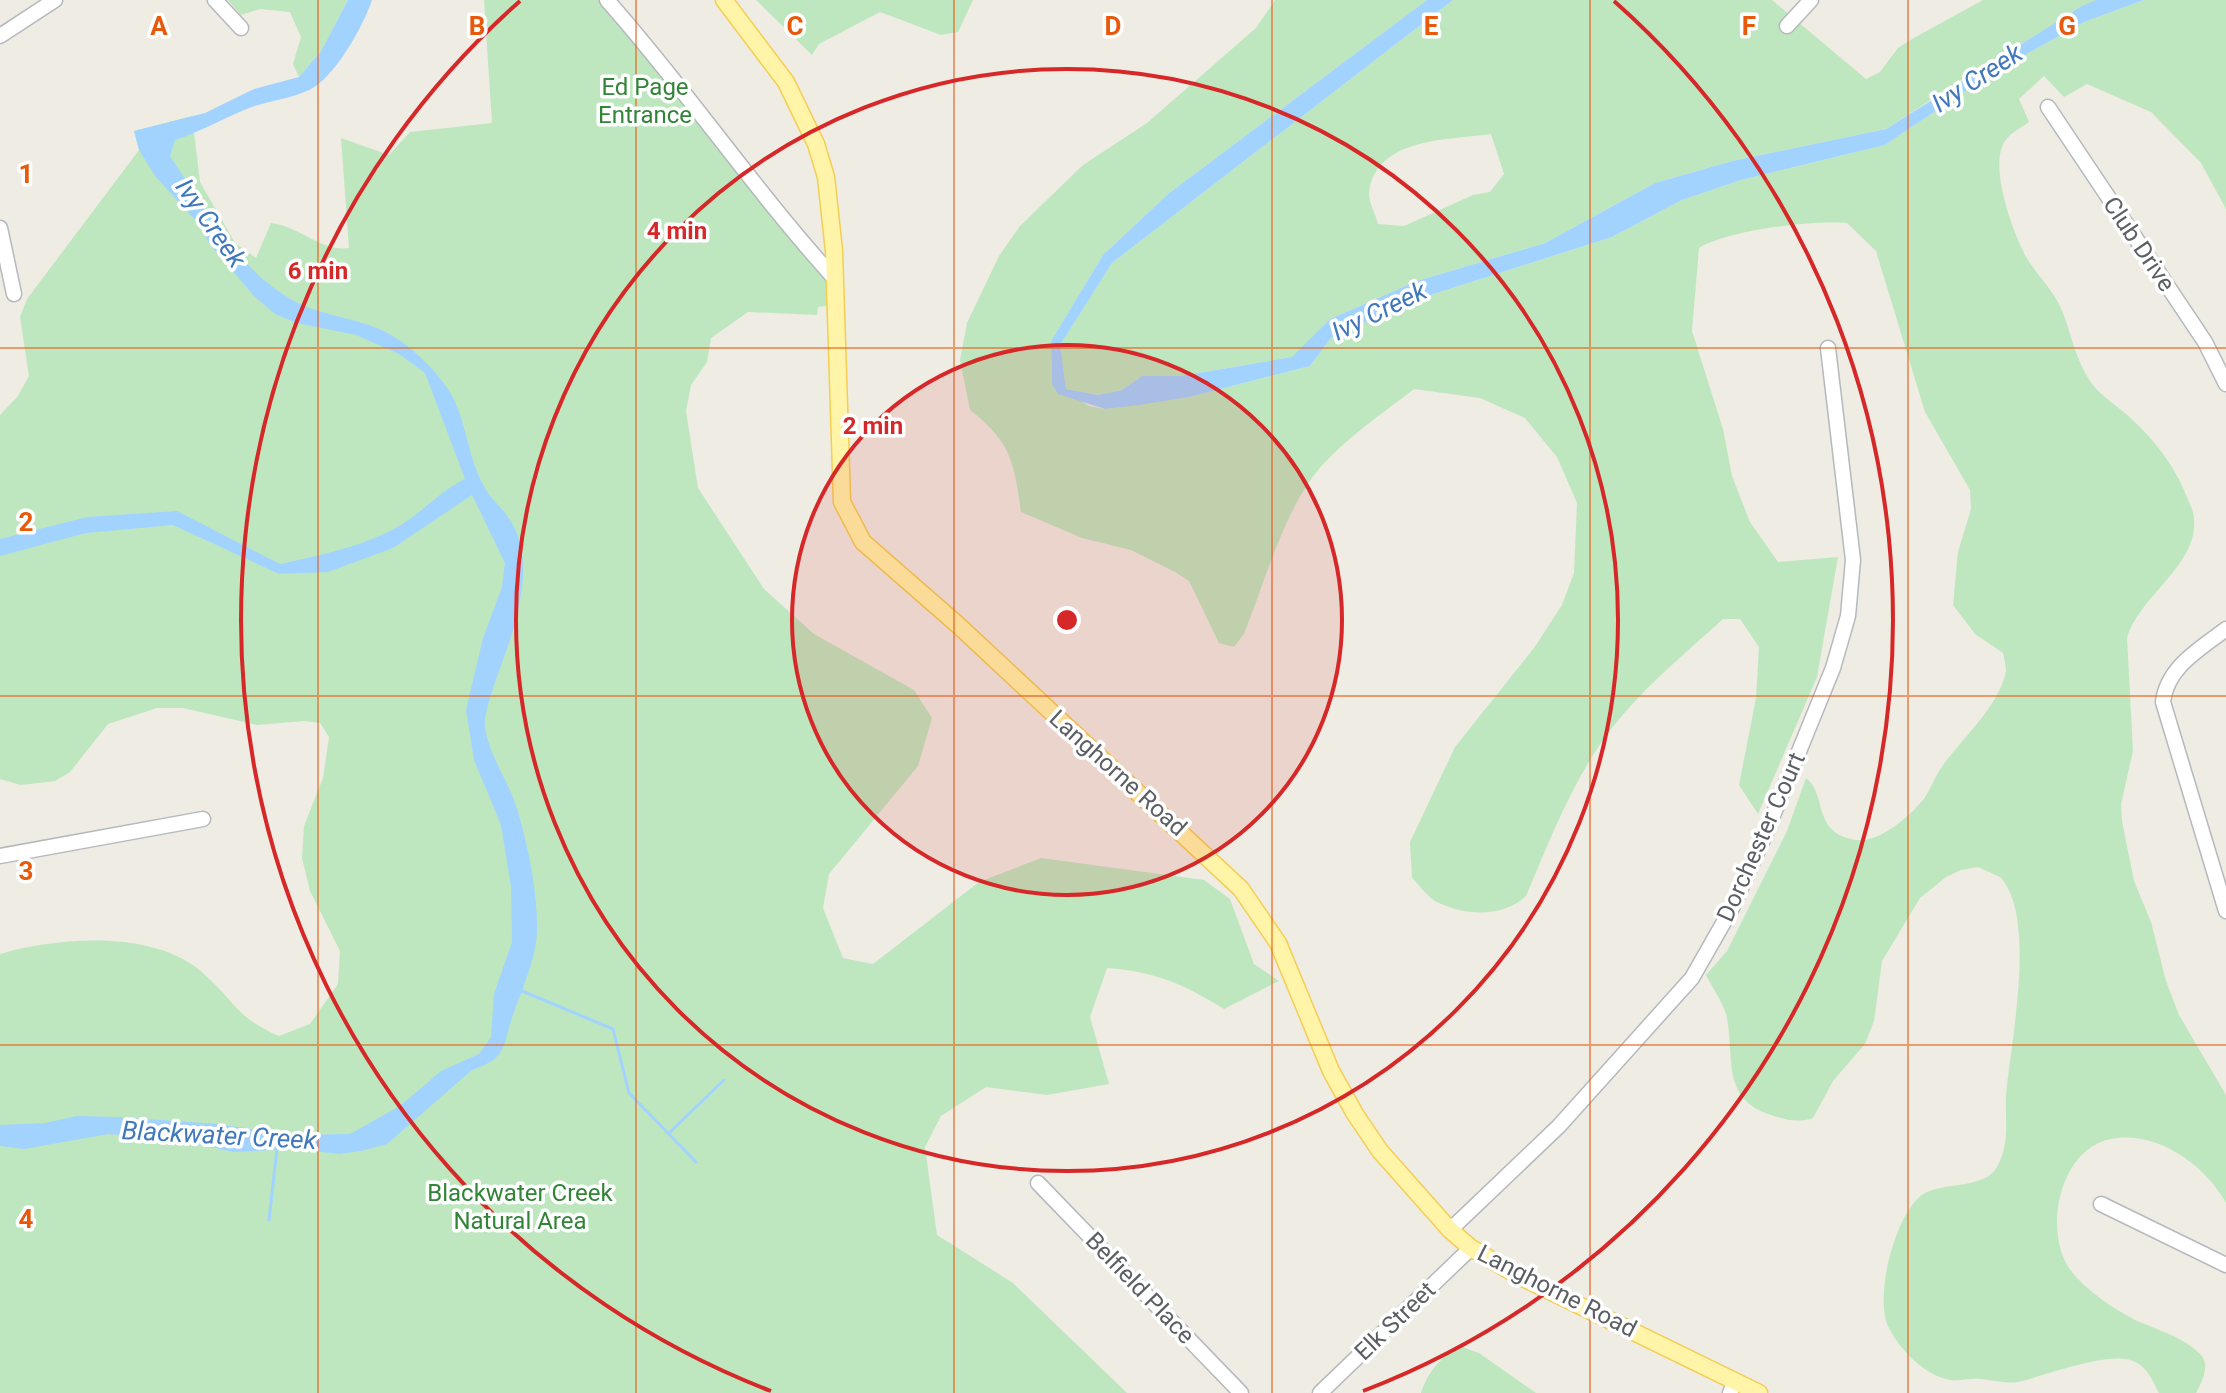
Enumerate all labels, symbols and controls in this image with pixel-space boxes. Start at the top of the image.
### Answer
text: A [150,11,168,41]
text: B [469,11,485,41]
text: C [786,11,804,41]
text: D [1105,11,1121,41]
text: E [1424,11,1439,41]
text: F [1742,11,1756,41]
text: G [2058,11,2076,41]
water label: Ivy Creek [1926,37,2029,118]
park label: Ed Page Entrance [598,73,692,129]
text: 1 [19,159,33,189]
water label: Ivy Creek [170,173,253,274]
street label: Club Drive [2097,191,2181,297]
text: 4 min [647,217,707,245]
text: 6 min [288,257,348,285]
water label: Ivy Creek [1327,275,1432,347]
text: 2 min [843,412,903,440]
text: 2 [19,507,33,537]
centre of rings [1053,606,1081,634]
street label: Langhorne Road [1044,704,1192,842]
street label: Dorchester Court [1711,748,1811,926]
text: 3 [19,856,33,886]
water label: Blackwater Creek [121,1115,318,1155]
park label: Blackwater Creek Natural Area [427,1179,614,1235]
text: 4 [19,1204,34,1234]
street label: Belfield Place [1080,1226,1200,1350]
street label: Langhorne Road [1473,1239,1641,1343]
street label: Elk Street [1349,1276,1441,1366]

